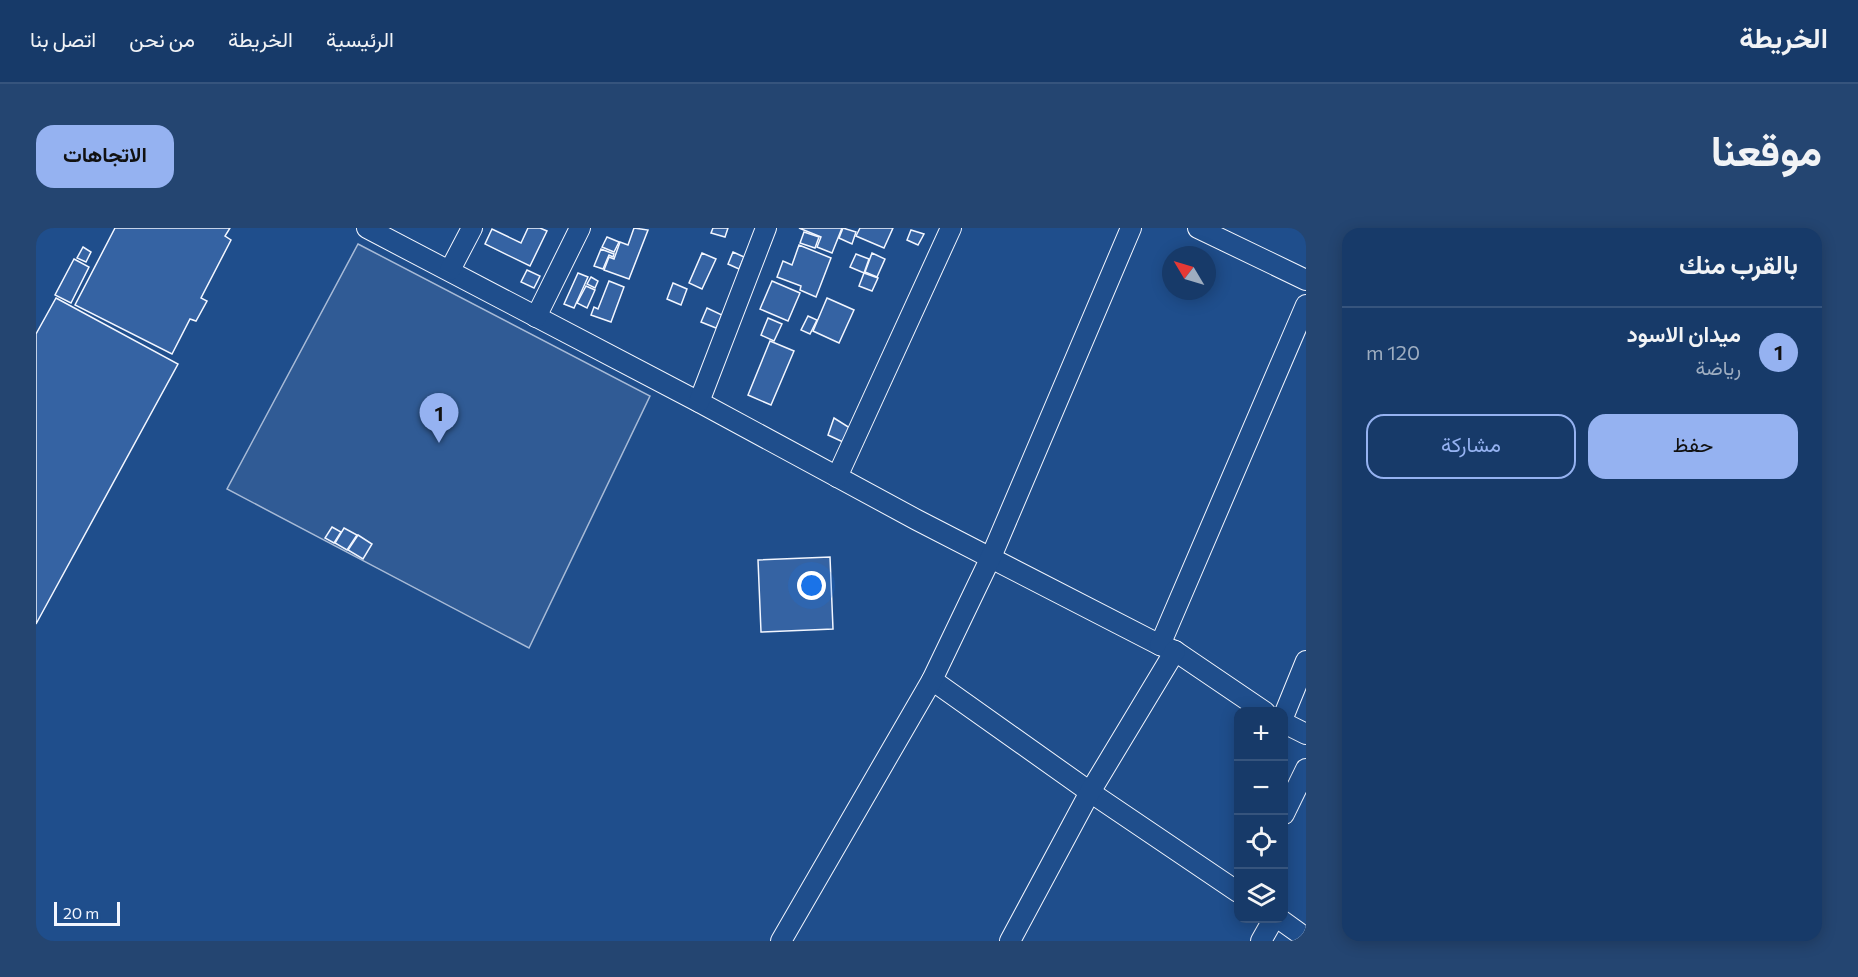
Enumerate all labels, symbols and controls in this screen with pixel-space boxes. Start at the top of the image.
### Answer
text: الخريطة [1739,20,1828,54]
text: اتصل بنا [30,26,96,51]
text: من نحن [129,26,195,51]
text: الخريطة [228,26,293,51]
text: الرئيسية [326,26,394,51]
text: موقعنا [1711,123,1822,175]
button: الاتجاهات [36,125,174,188]
north arrow [1162,246,1216,300]
text: بالقرب منك [1679,248,1798,279]
text: ميدان الاسود [1627,320,1741,347]
text: 120 m [1366,340,1420,364]
text: 1 [1774,340,1783,364]
text: رياضة [1696,355,1741,379]
pin: 1 [420,394,458,443]
button: مشاركة [1366,414,1576,479]
button: حفظ [1588,414,1798,479]
your location [797,571,826,600]
map controls [1234,707,1288,923]
button: + [1234,707,1288,761]
button: − [1234,761,1288,815]
button: locate [1234,815,1288,869]
button: layers [1234,869,1288,923]
scale bar [54,899,120,926]
text: 20 m [63,903,99,922]

